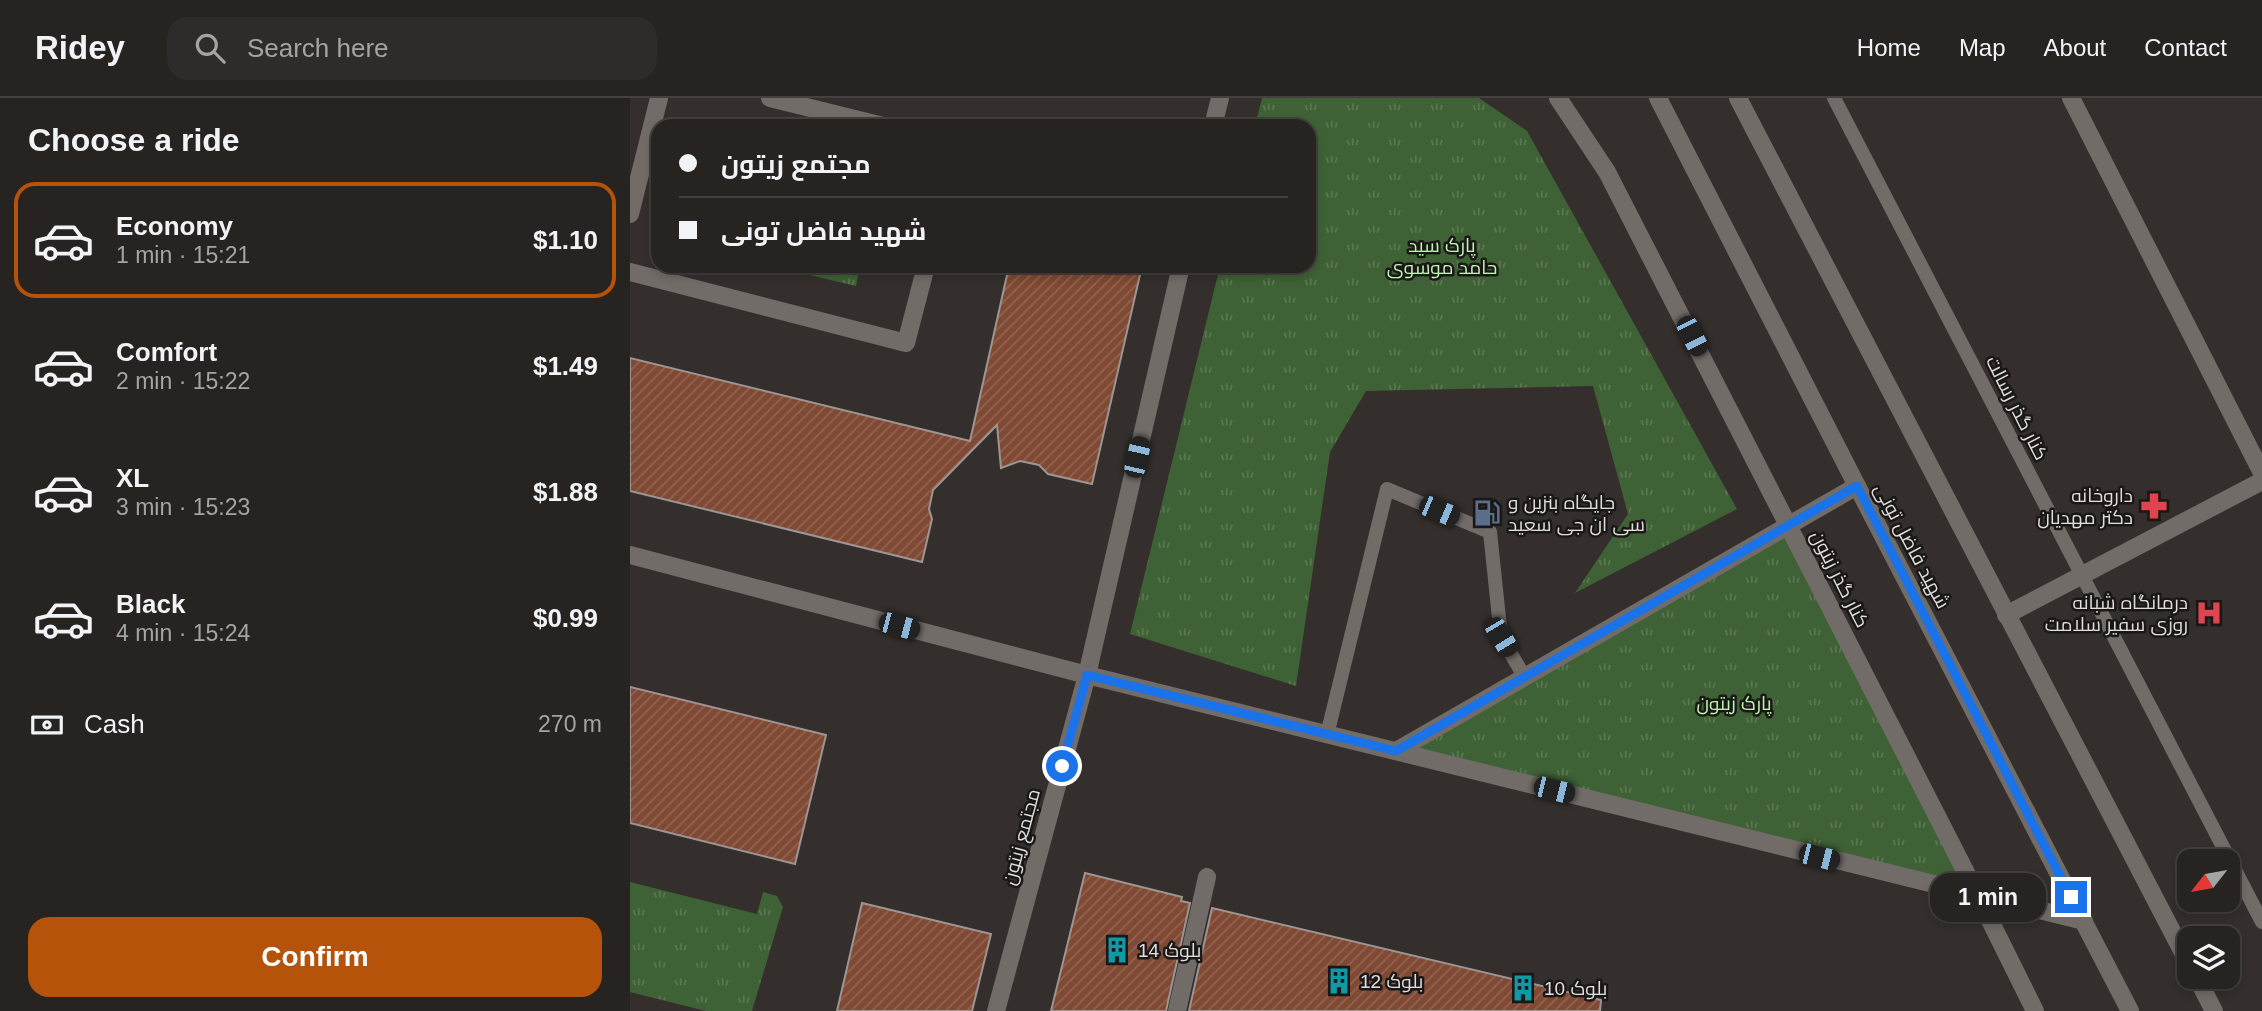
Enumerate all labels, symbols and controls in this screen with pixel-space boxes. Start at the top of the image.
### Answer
search box [167,17,657,80]
text: Ridey [35,29,125,66]
icon: search [191,29,229,67]
text: Search here [247,33,389,63]
text: Home [1857,34,1921,61]
text: Map [1959,34,2006,61]
text: About [2044,34,2106,61]
text: Contact [2144,34,2227,61]
text: Choose a ride [28,122,240,158]
text: مجتمع زیتون [721,149,871,179]
icon: car [32,209,95,272]
text: Economy [116,211,233,241]
text: شهید فاضل تونی [721,216,926,246]
text: $1.10 [533,225,598,255]
park label: پارک سید حامد موسوی [1387,235,1497,279]
text: 1 min · 15:21 [116,242,250,268]
car [1674,313,1711,359]
icon: car [32,335,95,398]
text: Comfort [116,337,217,367]
text: $1.49 [533,351,598,381]
street label: کنار گذر رسالت [1981,353,2052,464]
text: 2 min · 15:22 [116,368,250,394]
car [1123,434,1152,480]
icon: car [32,461,95,524]
text: XL [116,463,149,493]
text: $1.88 [533,477,598,507]
street label: شهید فاضل تونی [1869,480,1954,613]
place label: داروخانه دکتر مهدیان [2037,485,2133,529]
pharmacy icon: داروخانه دکتر مهدیان [2139,491,2169,521]
place label: جایگاه بنزین و سی ان جی سعید [1508,492,1645,536]
car [1416,493,1463,529]
text: 3 min · 15:23 [116,494,250,520]
fuel station icon: جایگاه بنزین و سی ان جی سعید [1472,498,1502,528]
street label: کنار گذر زیتون [1806,527,1873,631]
icon: car [32,587,95,650]
text: Black [116,589,185,619]
place label: درمانگاه شبانه روزی سفیر سلامت [2045,592,2188,636]
hospital icon: درمانگاه شبانه روزی سفیر سلامت [2194,598,2224,628]
text: $0.99 [533,603,598,633]
car [876,610,923,642]
car [1482,614,1521,660]
text: 4 min · 15:24 [116,620,250,646]
park label: پارک زیتون [1696,693,1772,716]
icon: cash [28,706,66,744]
text: Cash [84,709,145,739]
text: 270 m [538,711,602,737]
route start [1046,750,1078,782]
car [1532,775,1577,805]
street label: مجتمع زیتون [998,787,1047,888]
car [1797,842,1842,872]
north arrow [2177,849,2240,912]
map controls [2177,849,2240,989]
callout: 1 min [1931,872,2046,922]
route end [2055,881,2087,913]
text: 1 min [1958,884,2018,910]
button: Confirm [28,917,602,997]
button: layers [2177,926,2240,989]
building icon: بلوک 14 [1102,935,1132,965]
place label: بلوک 14 [1138,940,1201,962]
building icon: بلوک 12 [1324,966,1354,996]
place label: بلوک 12 [1360,971,1423,993]
building icon: بلوک 10 [1508,973,1538,1003]
place label: بلوک 10 [1544,978,1607,1000]

